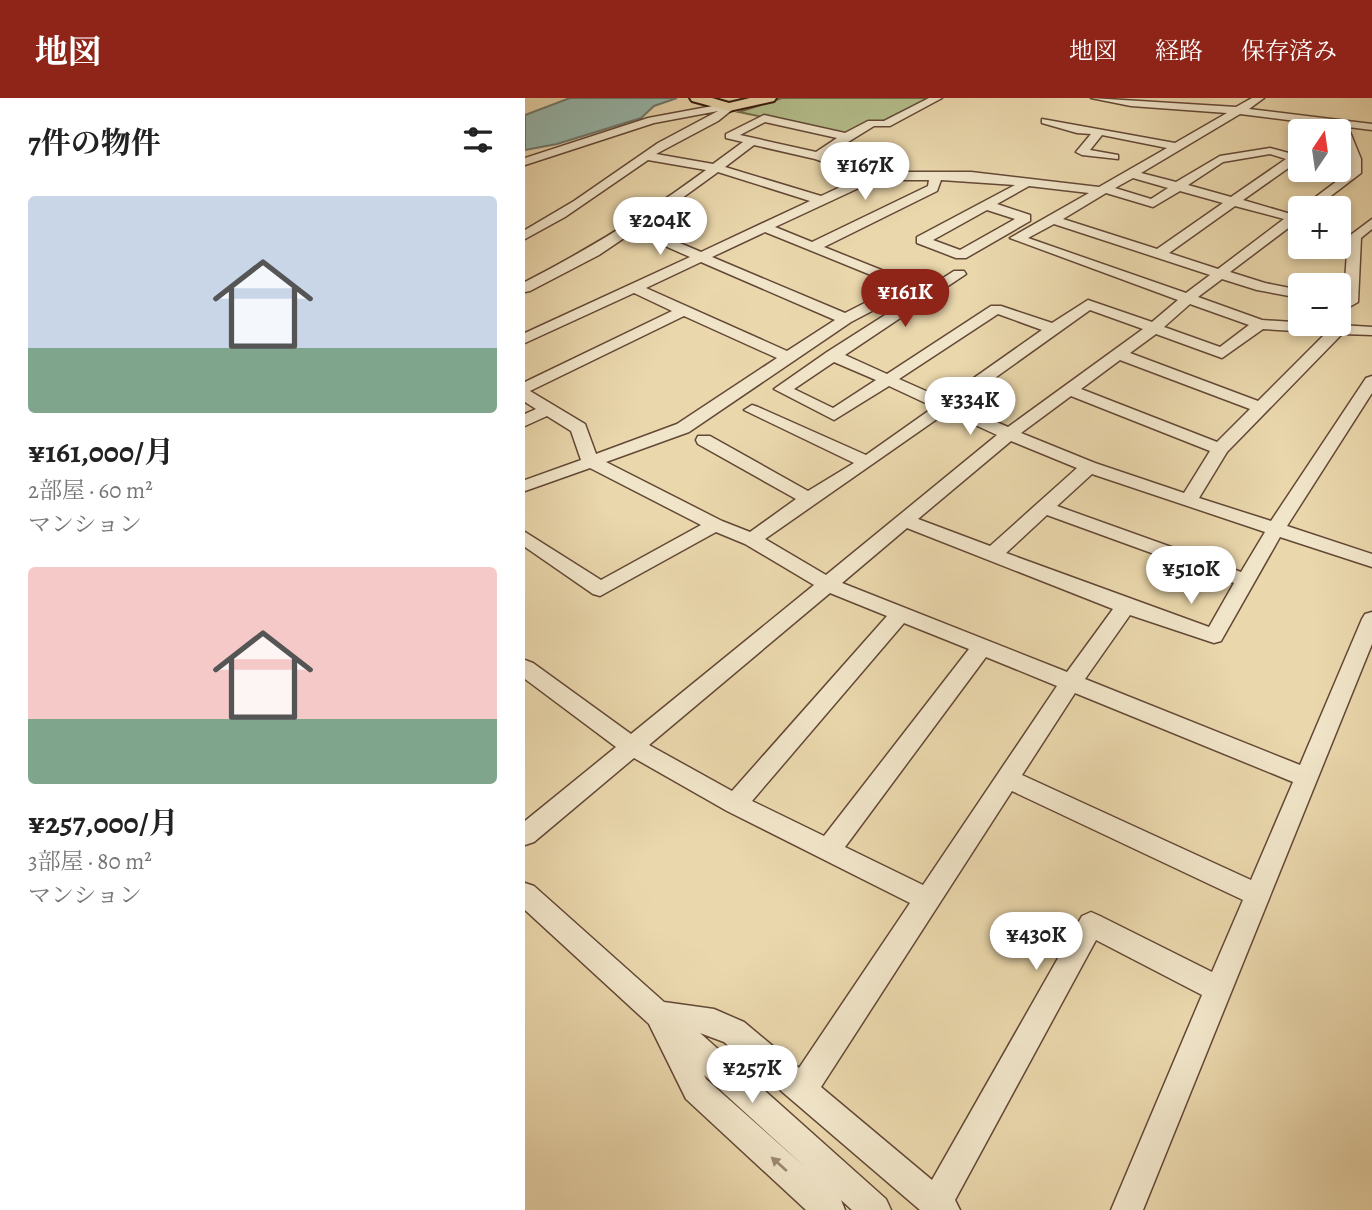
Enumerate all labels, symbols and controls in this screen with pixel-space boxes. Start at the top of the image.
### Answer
text: 地図 [35,29,101,74]
text: 地図 [1069,35,1117,67]
text: 経路 [1155,35,1203,67]
text: 保存済み [1241,35,1337,67]
north arrow [1288,119,1351,182]
map controls [1288,119,1351,336]
icon: filters [459,121,497,159]
text: 7件の物件 [28,123,161,163]
pin: ¥167K [816,142,914,202]
text: ¥167K [836,149,894,180]
button: + [1288,196,1351,259]
pin: ¥204K [611,198,709,257]
text: ¥204K [629,204,691,235]
icon: home [200,241,326,367]
pin: ¥161K [856,270,954,329]
button: − [1288,273,1351,336]
text: ¥161K [877,276,933,307]
pin: ¥334K [921,378,1019,437]
text: ¥334K [941,384,999,415]
text: ¥161,000/月 [28,432,174,472]
text: 2部屋 · 60 m² [28,475,153,506]
text: マンション [28,509,142,540]
pin: ¥510K [1142,546,1240,606]
text: ¥510K [1162,553,1220,584]
icon: home [200,612,326,738]
text: ¥257,000/月 [28,803,179,843]
text: 3部屋 · 80 m² [28,846,152,877]
text: マンション [28,880,142,911]
pin: ¥430K [987,912,1085,972]
text: ¥430K [1006,919,1066,950]
pin: ¥257K [703,1046,801,1105]
text: ¥257K [722,1052,782,1083]
one-way arrow [770,1156,788,1172]

